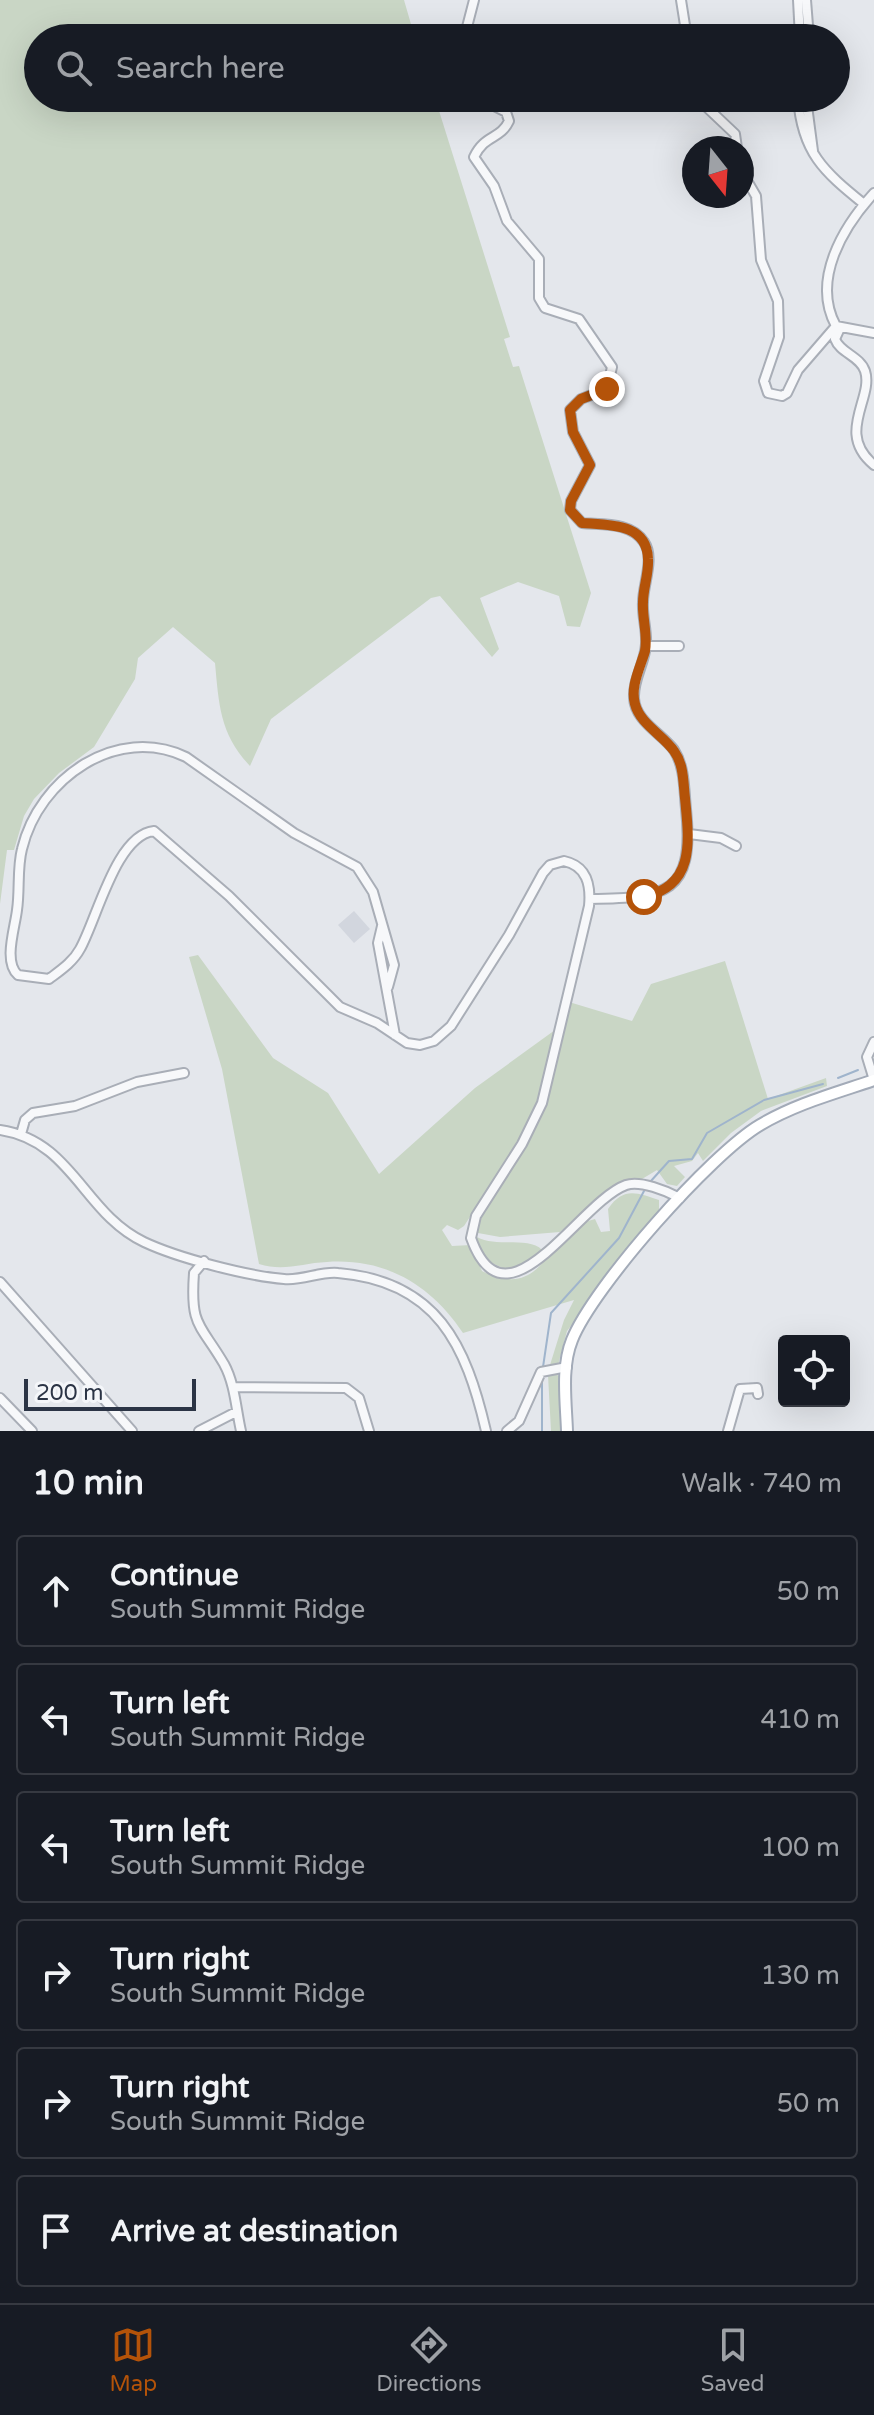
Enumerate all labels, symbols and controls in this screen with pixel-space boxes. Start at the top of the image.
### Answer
search box [24,24,850,112]
icon: search [52,46,96,90]
text: Search here [116,50,285,87]
north arrow [682,136,754,208]
route end [589,371,625,407]
route start [626,879,662,915]
map controls [778,1335,850,1407]
button: locate [778,1335,850,1407]
scale bar [24,1375,196,1411]
text: 200 m [36,1380,103,1406]
text: 10 min [32,1463,144,1504]
text: Walk · 740 m [682,1468,842,1499]
text: Continue [110,1557,239,1594]
icon: ahead [34,1569,78,1613]
text: 50 m [777,1576,840,1607]
text: South Summit Ridge [110,1594,365,1625]
text: Turn left [110,1685,229,1722]
icon: left [34,1697,78,1741]
text: 410 m [760,1704,840,1735]
text: South Summit Ridge [110,1722,365,1753]
text: Turn left [110,1813,229,1850]
icon: left [34,1825,78,1869]
text: 100 m [760,1832,840,1863]
text: South Summit Ridge [110,1850,365,1881]
text: Turn right [110,1941,250,1978]
icon: right [34,1953,78,1997]
text: 130 m [760,1960,840,1991]
text: South Summit Ridge [110,1978,365,2009]
text: Turn right [110,2069,250,2106]
icon: right [34,2081,78,2125]
text: 50 m [777,2088,840,2119]
text: South Summit Ridge [110,2106,365,2137]
icon: arrive [34,2209,78,2253]
text: Arrive at destination [110,2213,398,2250]
tab: Map [110,2323,157,2397]
tab: Directions [376,2323,482,2397]
tab: Saved [701,2323,764,2397]

